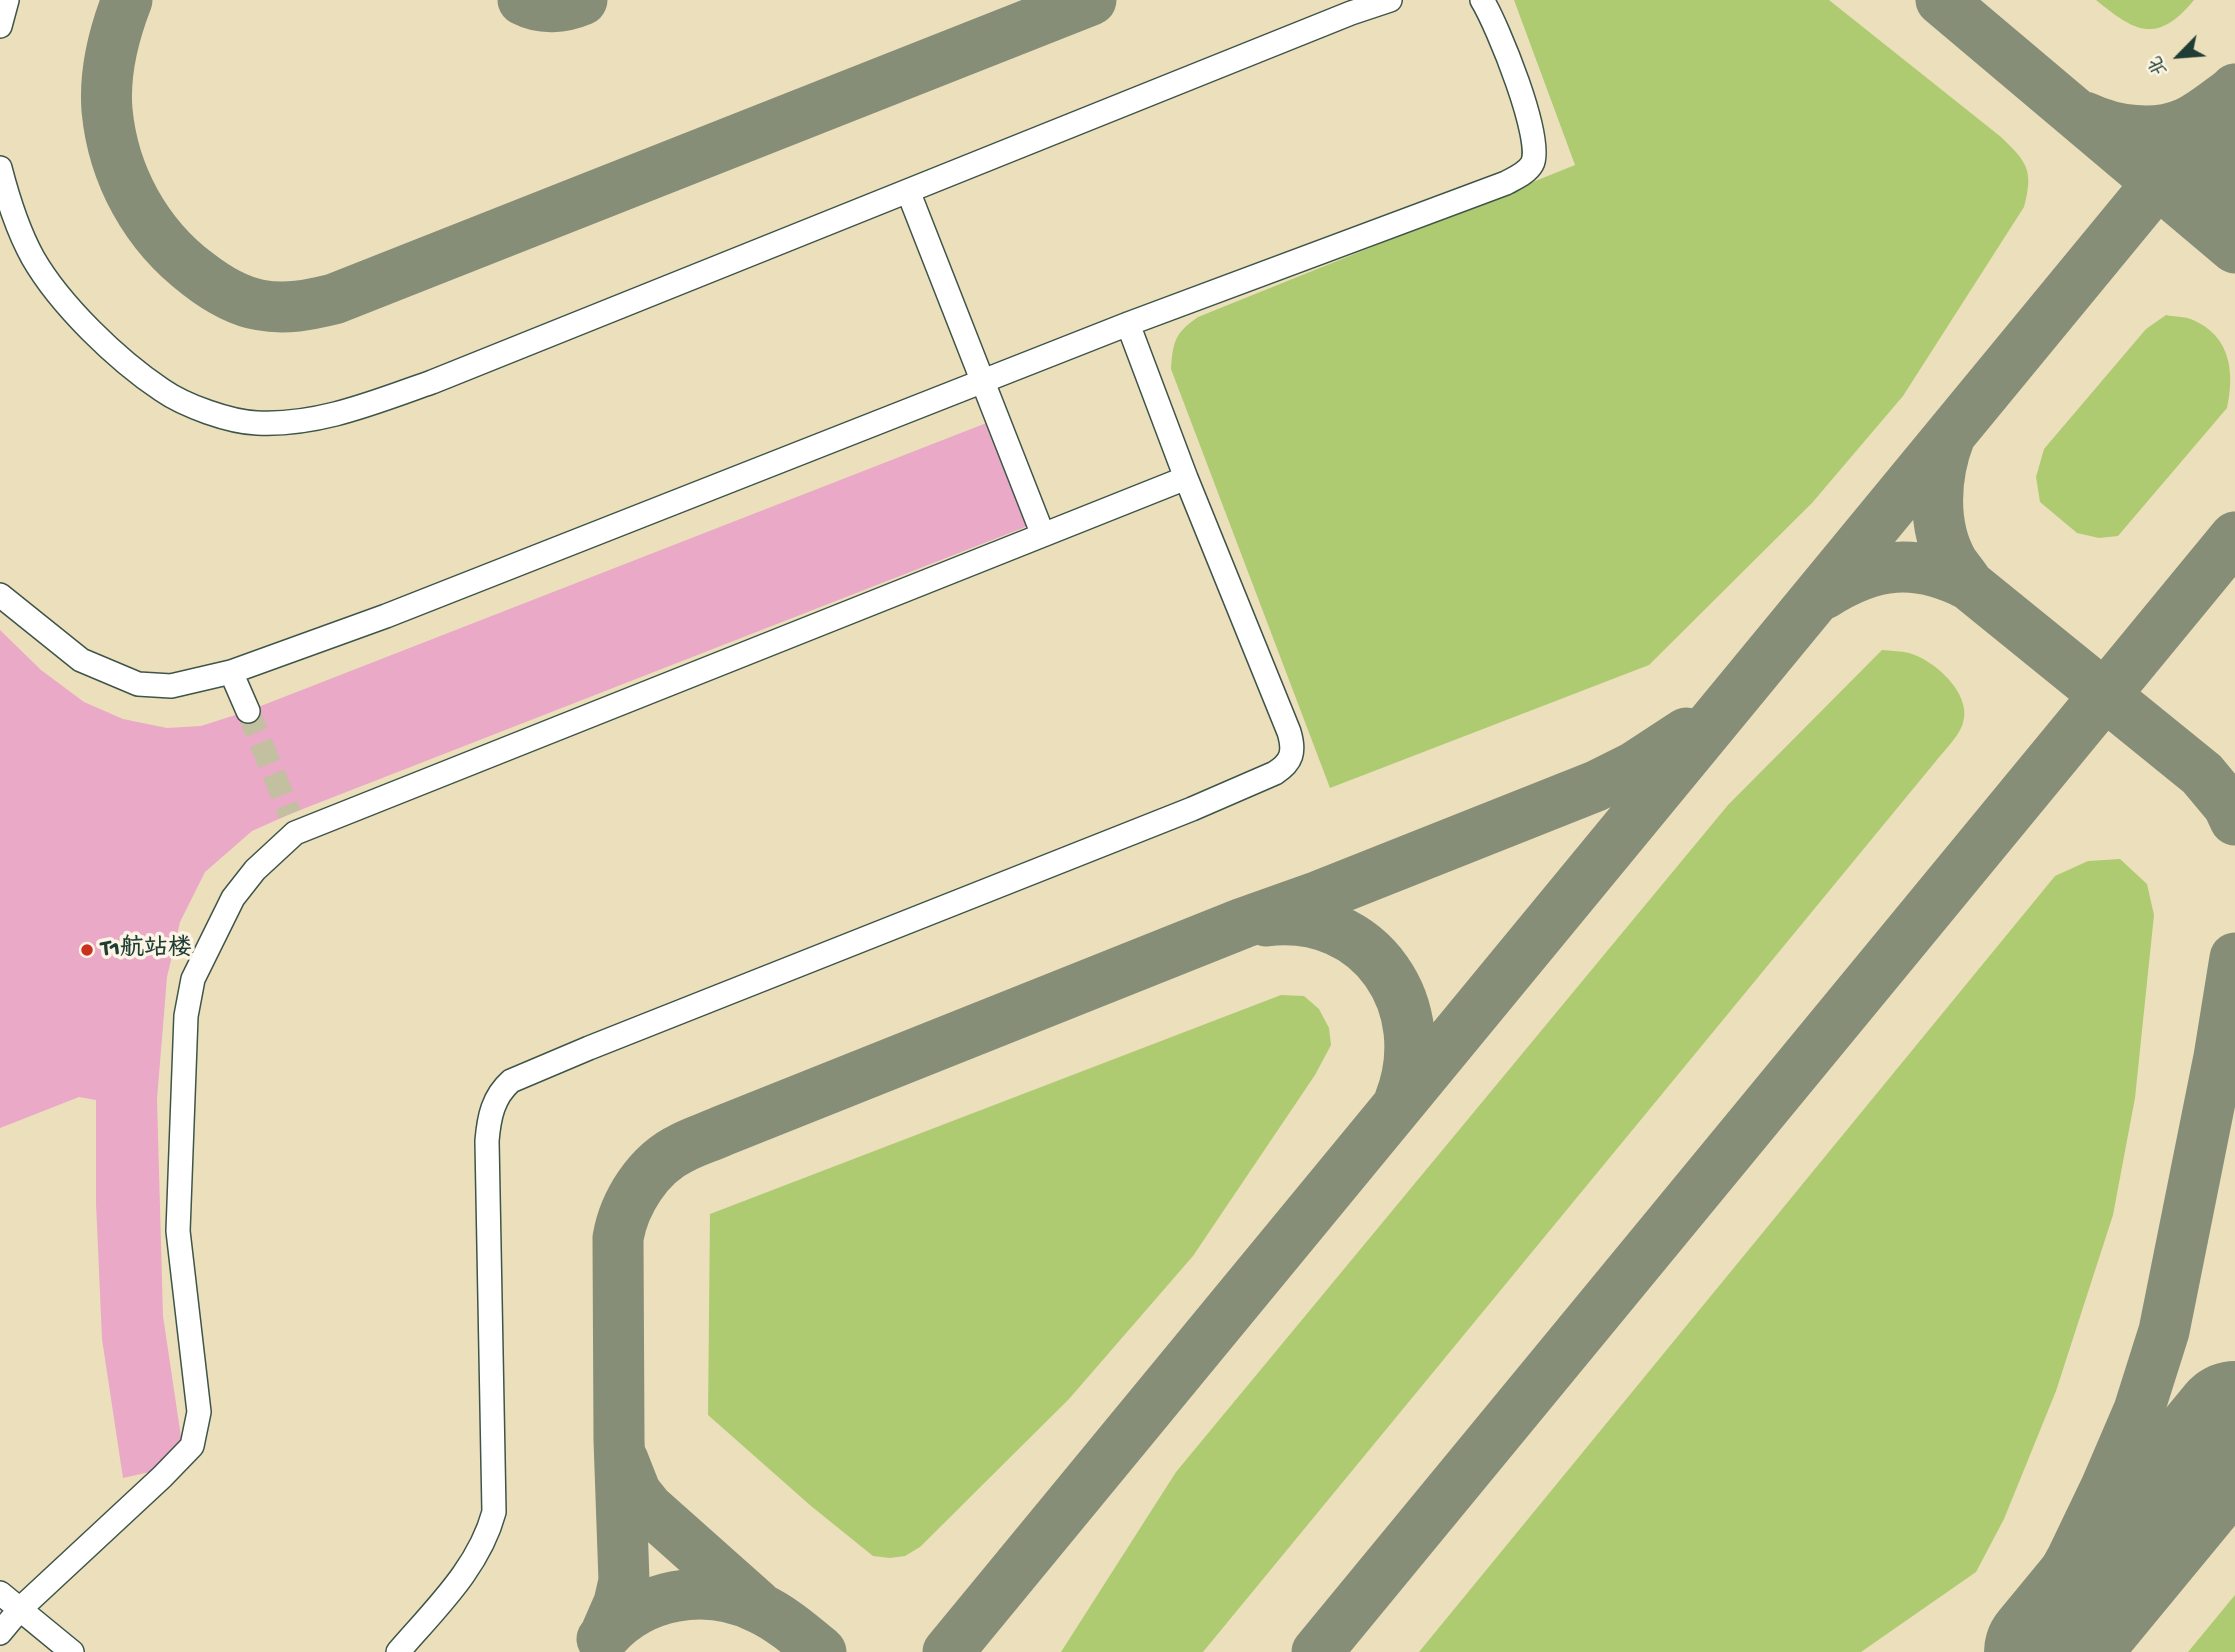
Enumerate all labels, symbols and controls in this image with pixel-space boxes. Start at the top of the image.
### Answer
north arrow [2144,21,2214,91]
text: 北 [2145,52,2174,79]
place label: T1航站楼 [101,936,192,964]
marker: T1航站楼 [79,942,95,958]

